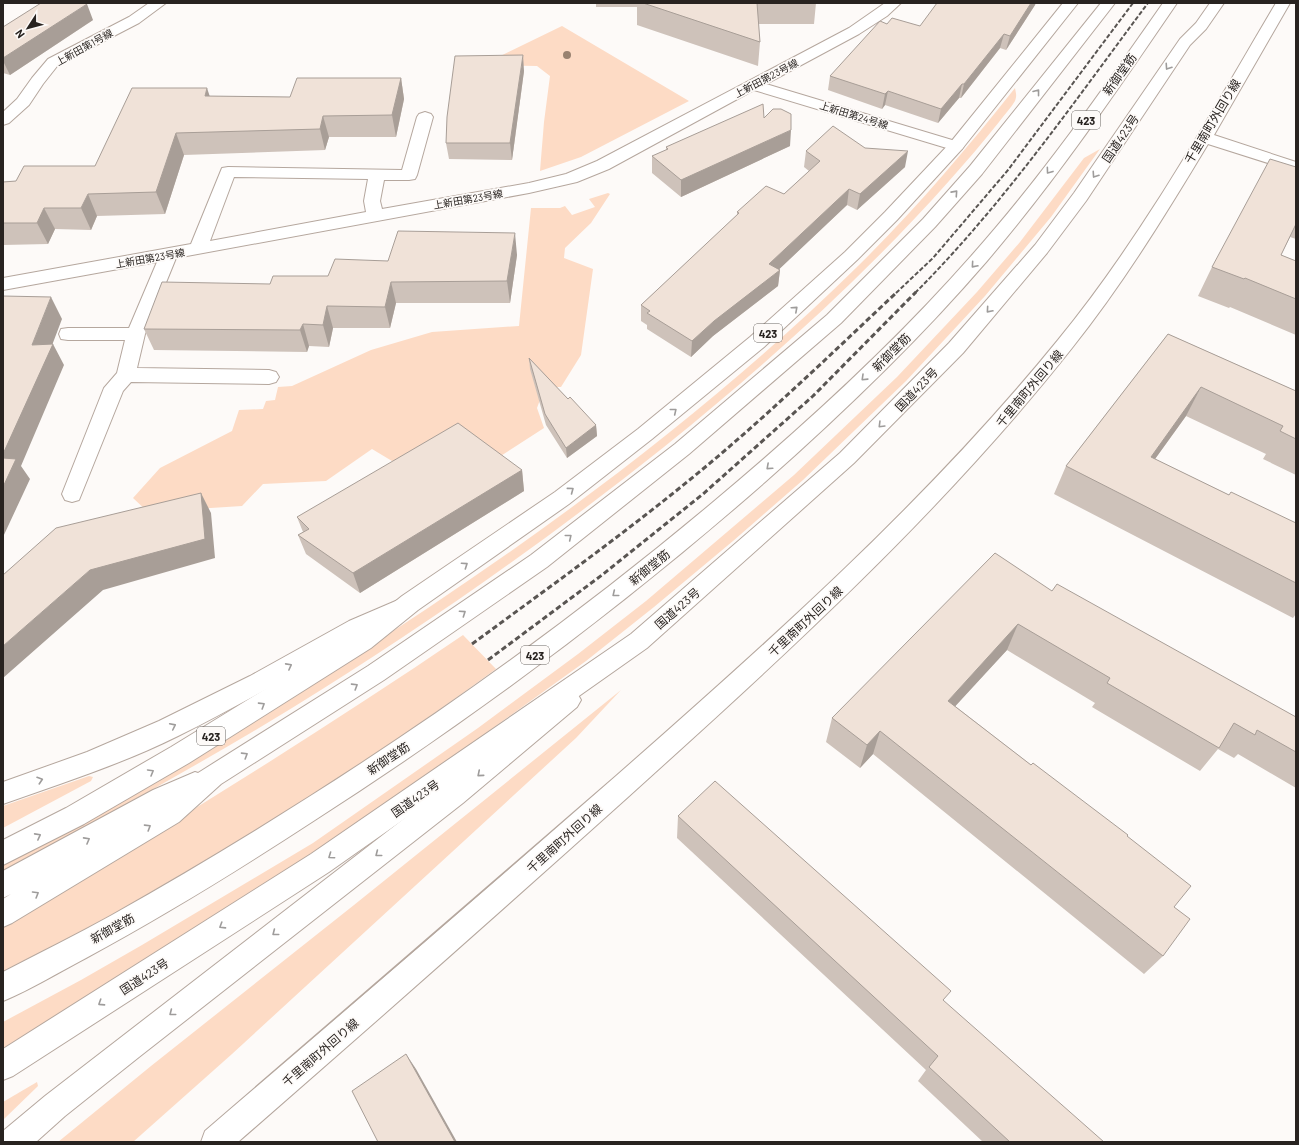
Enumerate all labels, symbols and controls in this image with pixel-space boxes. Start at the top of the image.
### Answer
north arrow [8,8,48,48]
street label: 上新田第1号線 [53,26,115,68]
text: N [12,27,27,41]
street label: 新御堂筋 [1099,50,1139,98]
street label: 上新田第23号線 [732,56,800,100]
one-way arrow [1165,63,1173,70]
street label: 千里南町外回り線 [1181,76,1243,166]
one-way arrow [1032,90,1039,97]
street label: 上新田第24号線 [818,99,890,131]
road number: 423 [1072,111,1100,129]
street label: 国道423号 [1099,111,1141,165]
one-way arrow [1046,167,1054,174]
one-way arrow [1092,171,1100,178]
street label: 上新田第23号線 [432,187,504,211]
one-way arrow [951,191,958,198]
street label: 上新田第23号線 [114,246,186,270]
one-way arrow [971,260,978,267]
one-way arrow [986,305,994,313]
one-way arrow [790,306,798,313]
road number: 423 [754,324,782,342]
street label: 新御堂筋 [869,330,913,374]
street label: 千里南町外回り線 [993,347,1065,429]
street label: 国道423号 [892,364,940,414]
one-way arrow [861,374,869,381]
one-way arrow [670,408,677,415]
one-way arrow [878,420,886,428]
one-way arrow [766,462,774,470]
one-way arrow [567,488,574,495]
one-way arrow [564,535,571,542]
street label: 新御堂筋 [626,546,672,588]
one-way arrow [461,563,468,570]
street label: 千里南町外回り線 [765,583,845,659]
street label: 国道423号 [652,585,702,631]
one-way arrow [612,590,620,597]
one-way arrow [459,610,466,618]
road number: 423 [521,646,549,664]
one-way arrow [285,664,292,671]
one-way arrow [351,684,358,691]
one-way arrow [258,702,265,709]
one-way arrow [169,723,177,731]
road number: 423 [197,727,225,745]
street label: 新御堂筋 [364,739,412,777]
one-way arrow [241,753,248,760]
one-way arrow [147,769,154,777]
one-way arrow [477,769,485,776]
one-way arrow [36,776,43,785]
street label: 国道423号 [388,776,442,820]
street label: 千里南町外回り線 [524,801,604,875]
one-way arrow [144,825,151,832]
one-way arrow [34,833,41,841]
one-way arrow [82,837,90,845]
one-way arrow [375,849,382,856]
one-way arrow [329,851,336,858]
one-way arrow [32,891,39,899]
street label: 新御堂筋 [88,910,136,946]
one-way arrow [219,921,226,929]
one-way arrow [272,929,279,936]
street label: 国道423号 [117,955,171,997]
one-way arrow [98,999,105,1006]
one-way arrow [169,1008,176,1015]
street label: 千里南町外回り線 [279,1015,361,1089]

